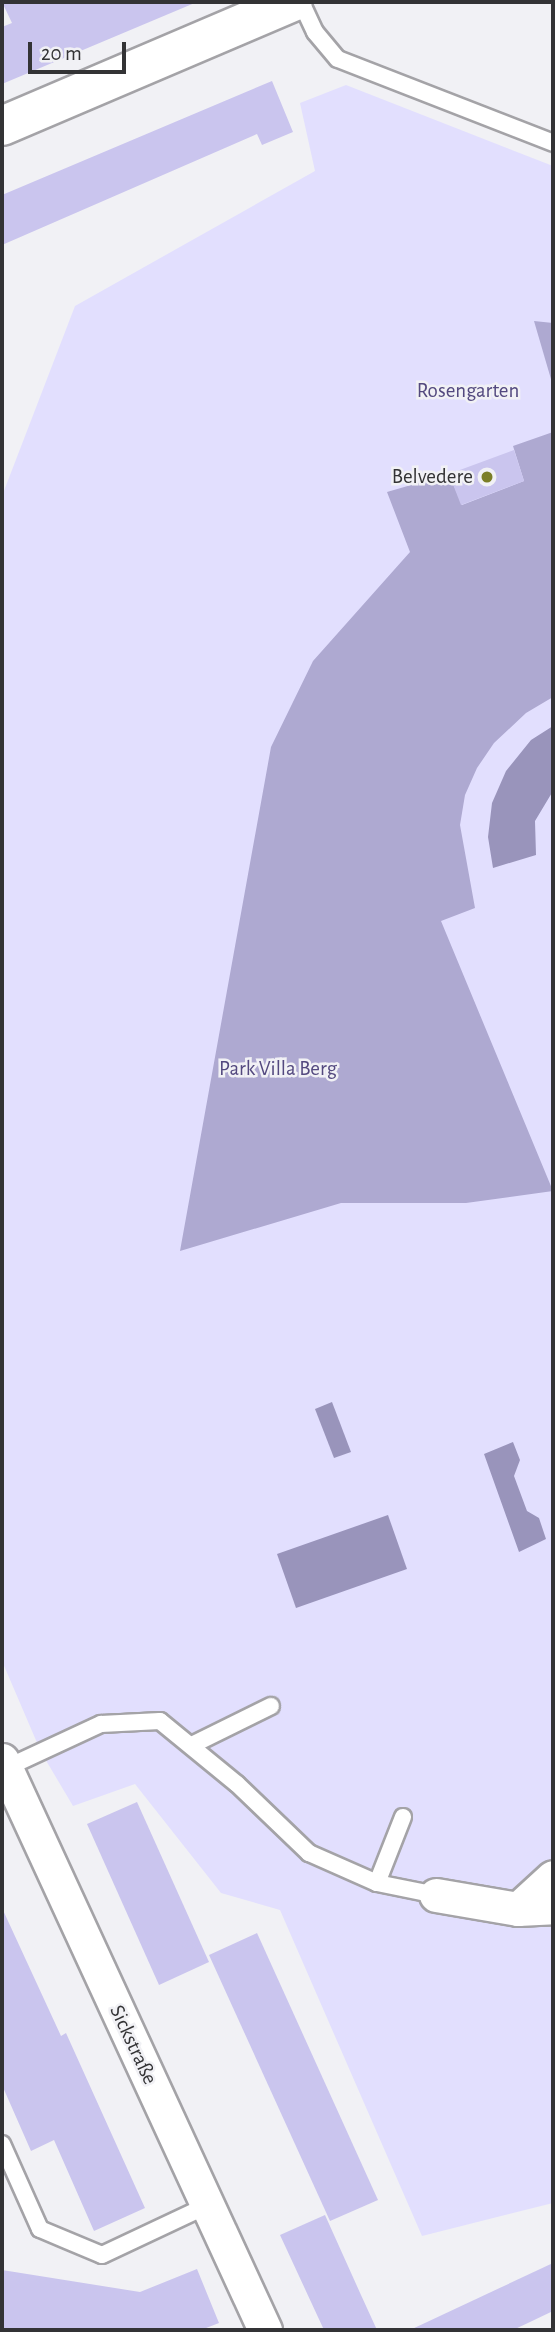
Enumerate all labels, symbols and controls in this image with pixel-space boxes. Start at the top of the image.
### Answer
scale bar [32,28,130,72]
text: 20 m [41,43,82,64]
park label: Rosengarten [417,378,519,404]
place label: Belvedere [392,464,473,490]
marker: Belvedere [479,469,495,485]
park label: Park Villa Berg [219,1056,337,1082]
street label: Sickstraße [104,2001,162,2089]

